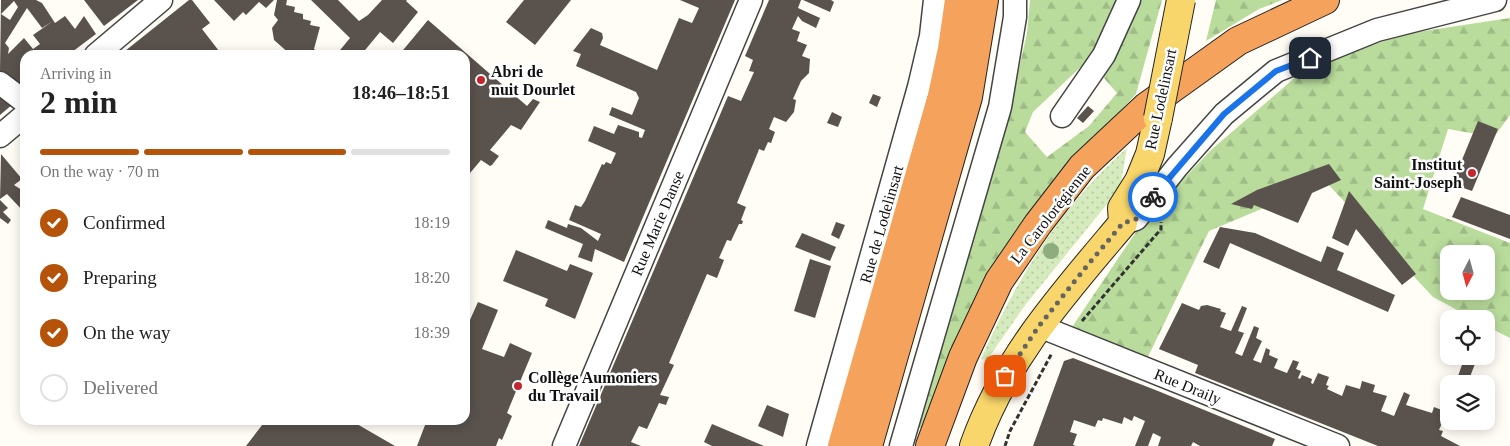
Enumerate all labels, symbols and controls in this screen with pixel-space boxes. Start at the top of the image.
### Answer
pin [1289,37,1331,79]
icon: home [1296,44,1324,72]
street label: Rue Lodelinsart [1142,47,1180,151]
place label: Abri de nuit Dourlet [491,63,576,98]
text: Arriving in [40,65,112,82]
marker: Abri de nuit Dourlet [475,74,487,86]
text: 18:46–18:51 [352,82,450,103]
text: 2 min [40,84,117,120]
place label: Institut Saint-Joseph [1374,156,1463,192]
street label: La Carolorégienne [1007,162,1095,267]
text: On the way · 70 m [40,163,160,180]
street label: Rue de Lodelinsart [857,163,907,285]
marker: Institut Saint-Joseph [1466,167,1478,179]
street label: Rue Marie Danse [628,168,687,278]
courier [1128,172,1178,222]
icon: bike [1139,183,1167,211]
icon: check [40,209,68,237]
text: Confirmed [83,212,165,233]
text: 18:19 [414,214,450,231]
north arrow [1440,245,1495,300]
map controls [1440,245,1495,430]
icon: check [40,264,68,292]
text: Preparing [83,267,157,288]
text: 18:20 [414,269,450,286]
button: locate [1440,310,1495,365]
icon: check [40,319,68,347]
text: On the way [83,322,171,343]
text: 18:39 [414,324,450,341]
pin [984,355,1026,397]
icon: bag [991,362,1019,390]
street label: Rue Draily [1151,365,1224,409]
place label: Collège Aumoniers du Travail [528,369,657,404]
button: layers [1440,375,1495,430]
text: Delivered [83,377,158,398]
marker: Collège Aumoniers du Travail [512,380,524,392]

